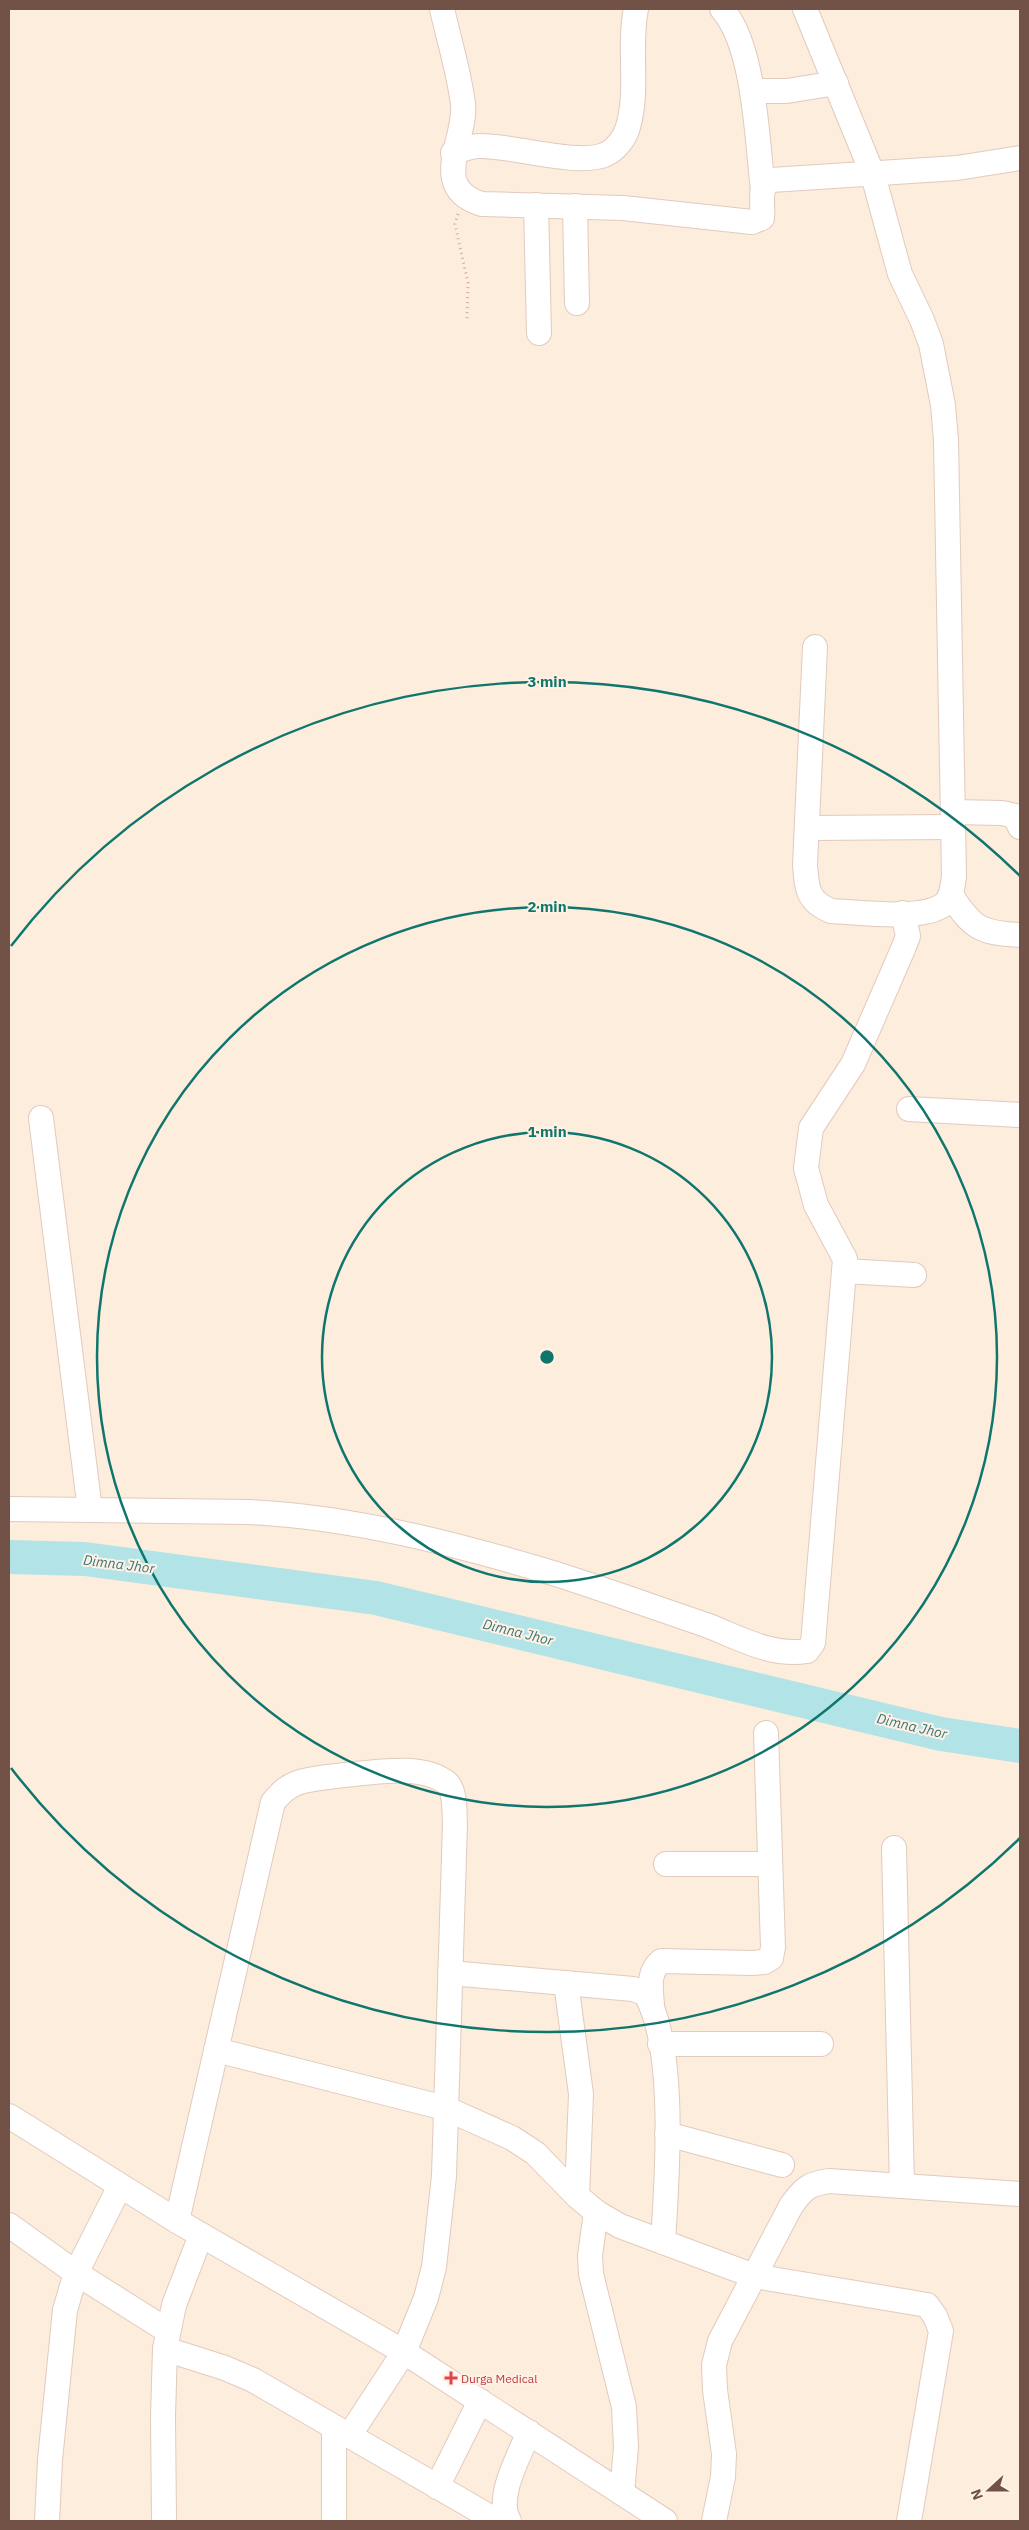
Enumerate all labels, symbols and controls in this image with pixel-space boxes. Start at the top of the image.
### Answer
text: 3 min [527,672,567,691]
text: 2 min [527,897,567,916]
text: 1 min [527,1122,567,1141]
centre of rings [538,1348,556,1366]
water label: Dimna Jhor [82,1551,157,1577]
water label: Dimna Jhor [481,1615,556,1650]
water label: Dimna Jhor [875,1709,950,1743]
place label: Durga Medical [461,2371,538,2386]
marker: Durga Medical [445,2372,457,2384]
north arrow [964,2465,1014,2515]
text: N [967,2487,987,2503]

